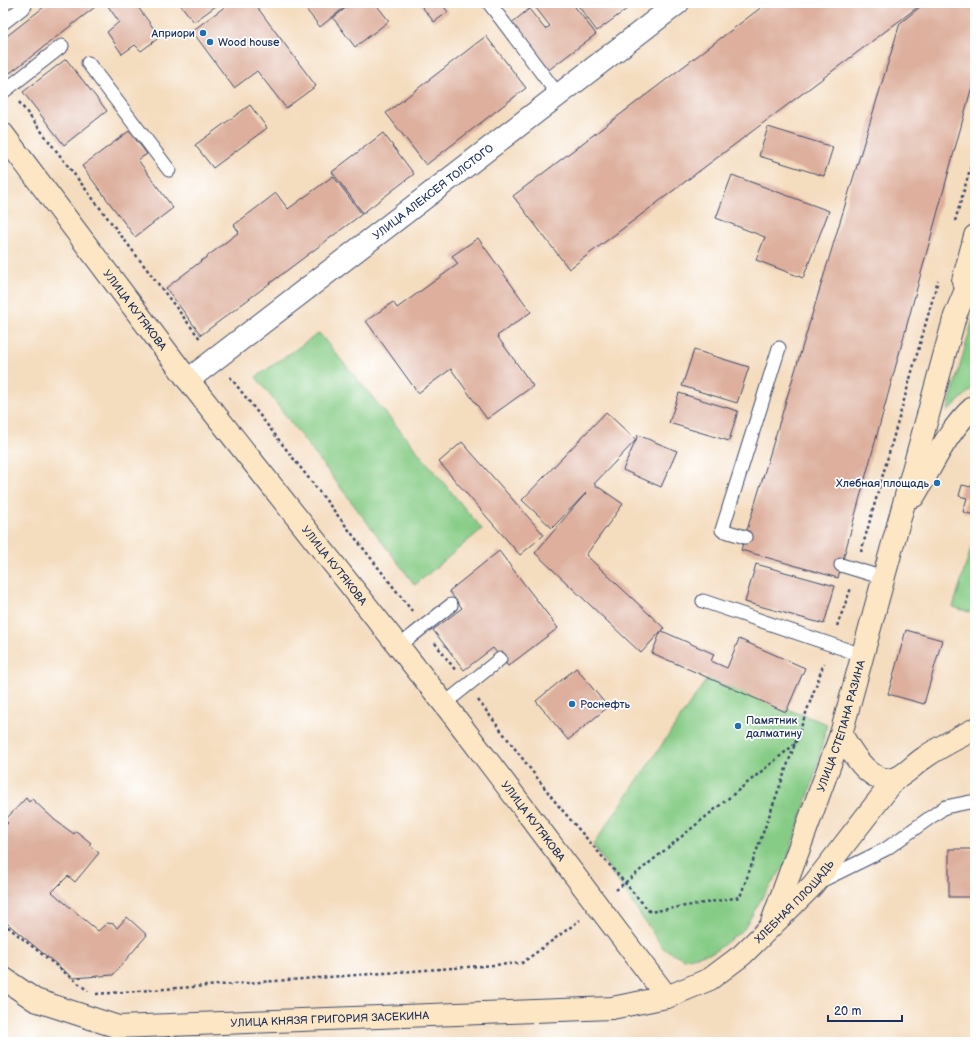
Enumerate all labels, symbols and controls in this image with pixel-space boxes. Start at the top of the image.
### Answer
place label: Априори [151,27,195,40]
marker: Априори [198,28,208,38]
place label: Wood house [218,36,280,49]
marker: Wood house [205,37,215,47]
street label: УЛИЦА АЛЕКСЕЯ ТОЛСТОГО [370,141,496,242]
street label: УЛИЦА КУТЯКОВА [100,267,169,353]
place label: Хлебная площадь [836,477,930,490]
marker: Хлебная площадь [932,478,942,488]
street label: УЛИЦА КУТЯКОВА [299,523,370,608]
street label: УЛИЦА СТЕПАНА РАЗИНА [814,658,868,794]
place label: Роснефть [580,698,631,711]
marker: Роснефть [567,699,577,709]
place label: Памятник далматину [746,714,802,740]
marker: Памятник далматину [733,721,743,731]
street label: УЛИЦА КУТЯКОВА [498,779,568,864]
street label: ХЛЕБНАЯ ПЛОЩАДЬ [752,858,837,946]
scale bar [828,997,902,1023]
text: 20 m [834,1004,861,1019]
street label: УЛИЦА КНЯЗЯ ГРИГОРИЯ ЗАСЕКИНА [230,1009,430,1030]

